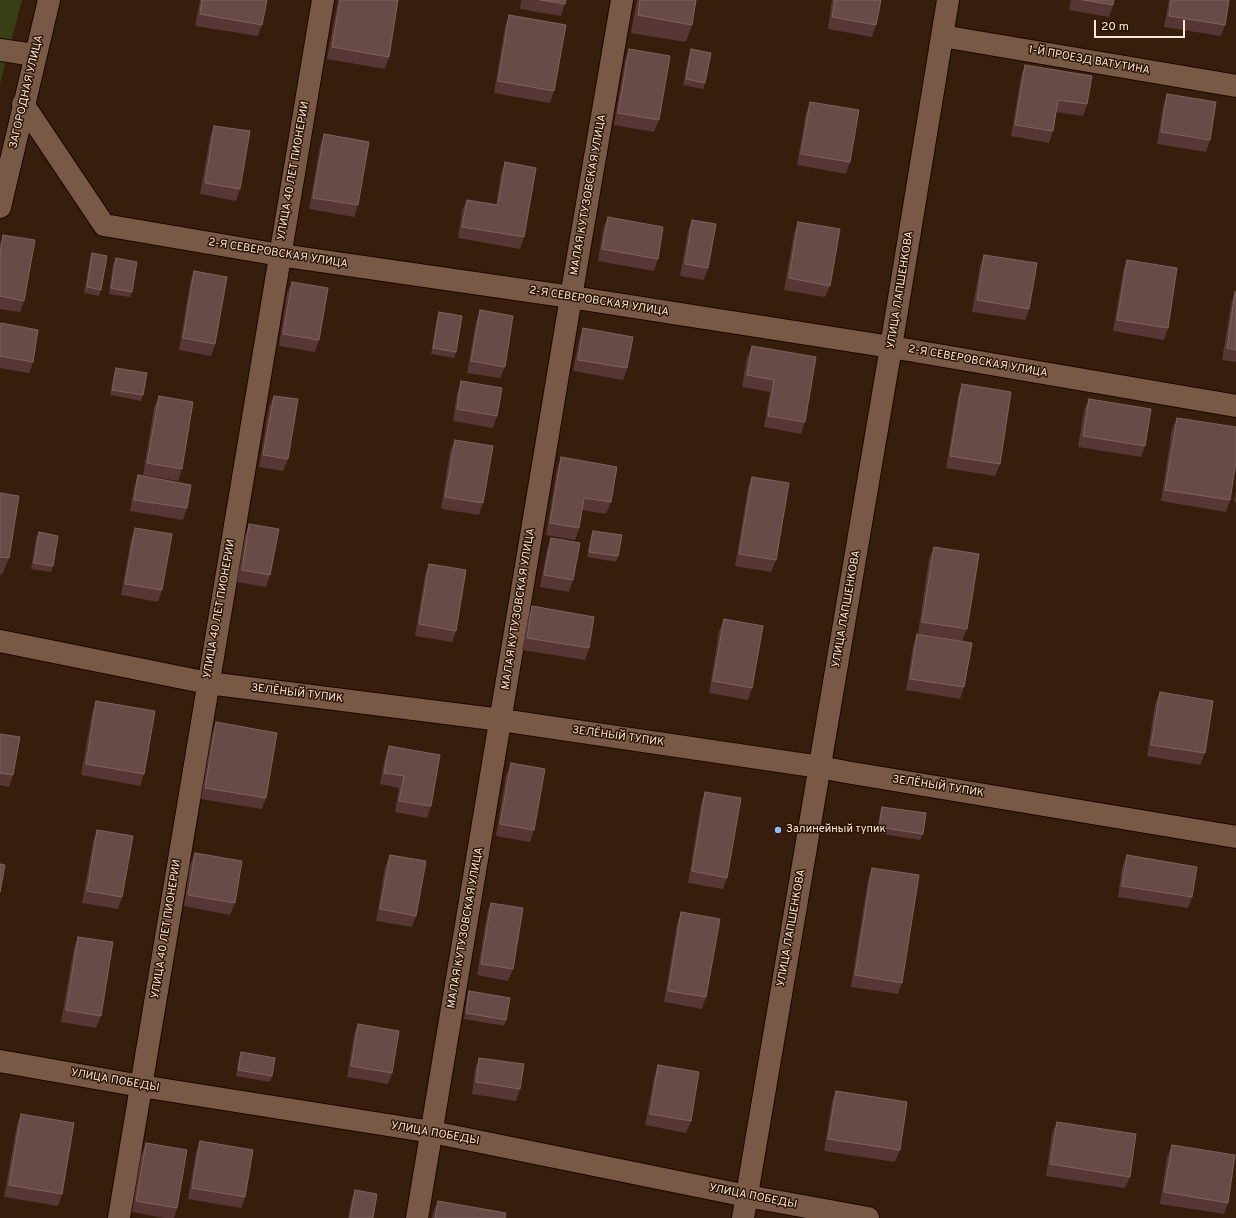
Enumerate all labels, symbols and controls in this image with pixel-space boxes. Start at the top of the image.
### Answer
scale bar [1096,12,1187,38]
text: 20 m [1101,19,1129,35]
street label: ЗАГОРОДНАЯ УЛИЦА [8,34,46,150]
street label: 1-Й ПРОЕЗД ВАТУТИНА [1027,44,1151,78]
street label: УЛИЦА 40 ЛЕТ ПИОНЕРИИ [275,100,313,242]
street label: МАЛАЯ КУТУЗОВСКАЯ УЛИЦА [568,113,610,277]
street label: УЛИЦА ЛАПШЕНКОВА [885,230,917,350]
street label: 2-Я СЕВЕРОВСКАЯ УЛИЦА [207,236,349,272]
street label: 2-Я СЕВЕРОВСКАЯ УЛИЦА [528,284,670,320]
street label: 2-Я СЕВЕРОВСКАЯ УЛИЦА [907,343,1049,381]
street label: МАЛАЯ КУТУЗОВСКАЯ УЛИЦА [500,527,538,691]
street label: УЛИЦА 40 ЛЕТ ПИОНЕРИИ [201,538,239,680]
street label: УЛИЦА ЛАПШЕНКОВА [830,549,864,669]
street label: ЗЕЛЁНЫЙ ТУПИК [250,682,344,706]
street label: ЗЕЛЁНЫЙ ТУПИК [571,724,665,750]
street label: ЗЕЛЁНЫЙ ТУПИК [891,773,985,801]
place label: Залинейный тупик [786,823,886,837]
marker: Залинейный тупик [773,825,783,835]
street label: МАЛАЯ КУТУЗОВСКАЯ УЛИЦА [445,846,487,1010]
street label: УЛИЦА 40 ЛЕТ ПИОНЕРИИ [149,858,185,1000]
street label: УЛИЦА ЛАПШЕНКОВА [775,868,809,988]
street label: УЛИЦА ПОБЕДЫ [70,1067,160,1095]
street label: УЛИЦА ПОБЕДЫ [390,1120,480,1148]
street label: УЛИЦА ПОБЕДЫ [708,1182,798,1212]

